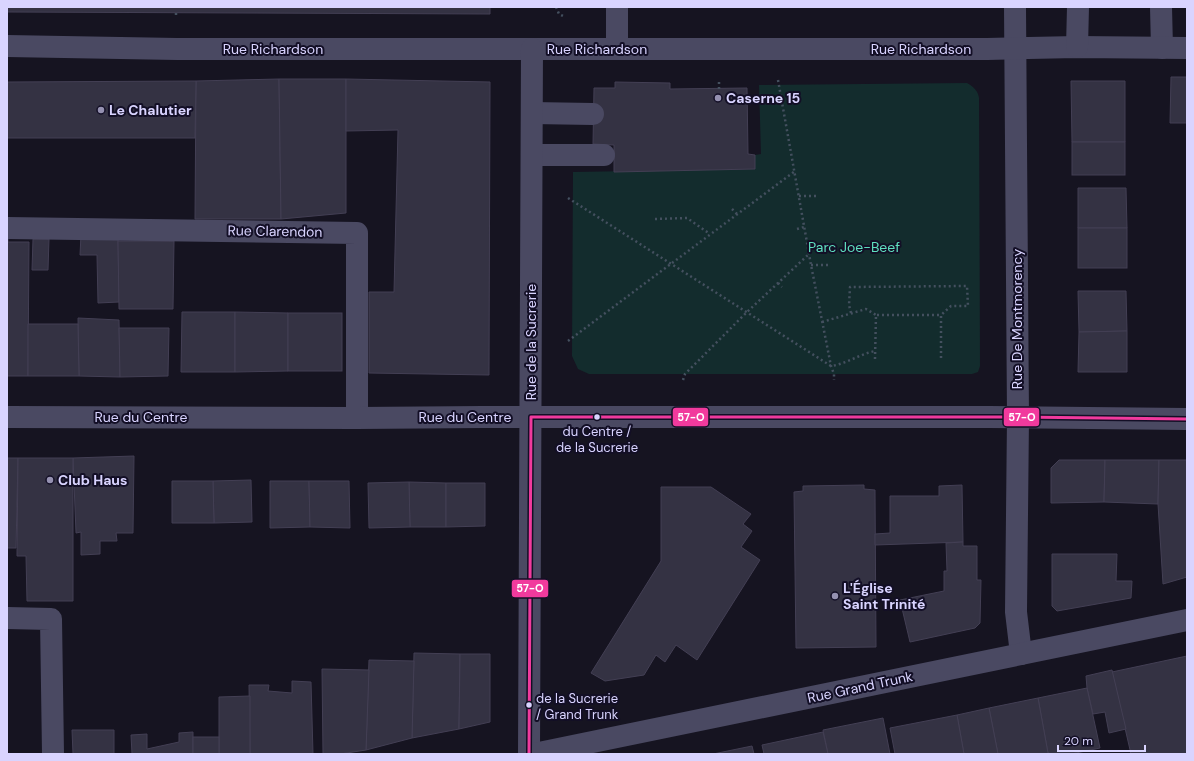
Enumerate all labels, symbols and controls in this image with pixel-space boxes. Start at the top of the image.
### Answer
street label: Rue Richardson [223,40,323,58]
street label: Rue Richardson [547,40,647,58]
street label: Rue Richardson [871,40,971,58]
place label: Caserne 15 [726,89,800,107]
marker: Caserne 15 [713,93,723,103]
place label: Le Chalutier [109,101,192,119]
marker: Le Chalutier [96,105,106,115]
street label: Rue Clarendon [227,221,323,241]
park label: Parc Joe-Beef [808,238,900,256]
street label: Rue De Montmorency [1008,249,1026,389]
street label: Rue de la Sucrerie [522,284,540,400]
line badge: 57-O [672,407,709,427]
line badge: 57-O [1003,407,1040,427]
street label: Rue du Centre [95,408,188,426]
street label: Rue du Centre [419,408,512,426]
text: 57-O [677,410,705,424]
text: 57-O [1008,410,1036,424]
marker: du Centre / de la Sucrerie [592,412,602,422]
place label: du Centre / de la Sucrerie [556,423,638,456]
place label: Club Haus [58,471,127,489]
marker: Club Haus [45,475,55,485]
line badge: 57-O [511,579,549,598]
place label: L'Église Saint Trinité [843,579,926,613]
text: 57-O [516,581,544,595]
marker: L'Église Saint Trinité [830,591,840,601]
street label: Rue Grand Trunk [806,667,914,707]
place label: de la Sucrerie / Grand Trunk [536,690,619,723]
marker: de la Sucrerie / Grand Trunk [524,700,534,710]
scale bar [1058,727,1145,753]
text: 20 m [1064,733,1093,749]

